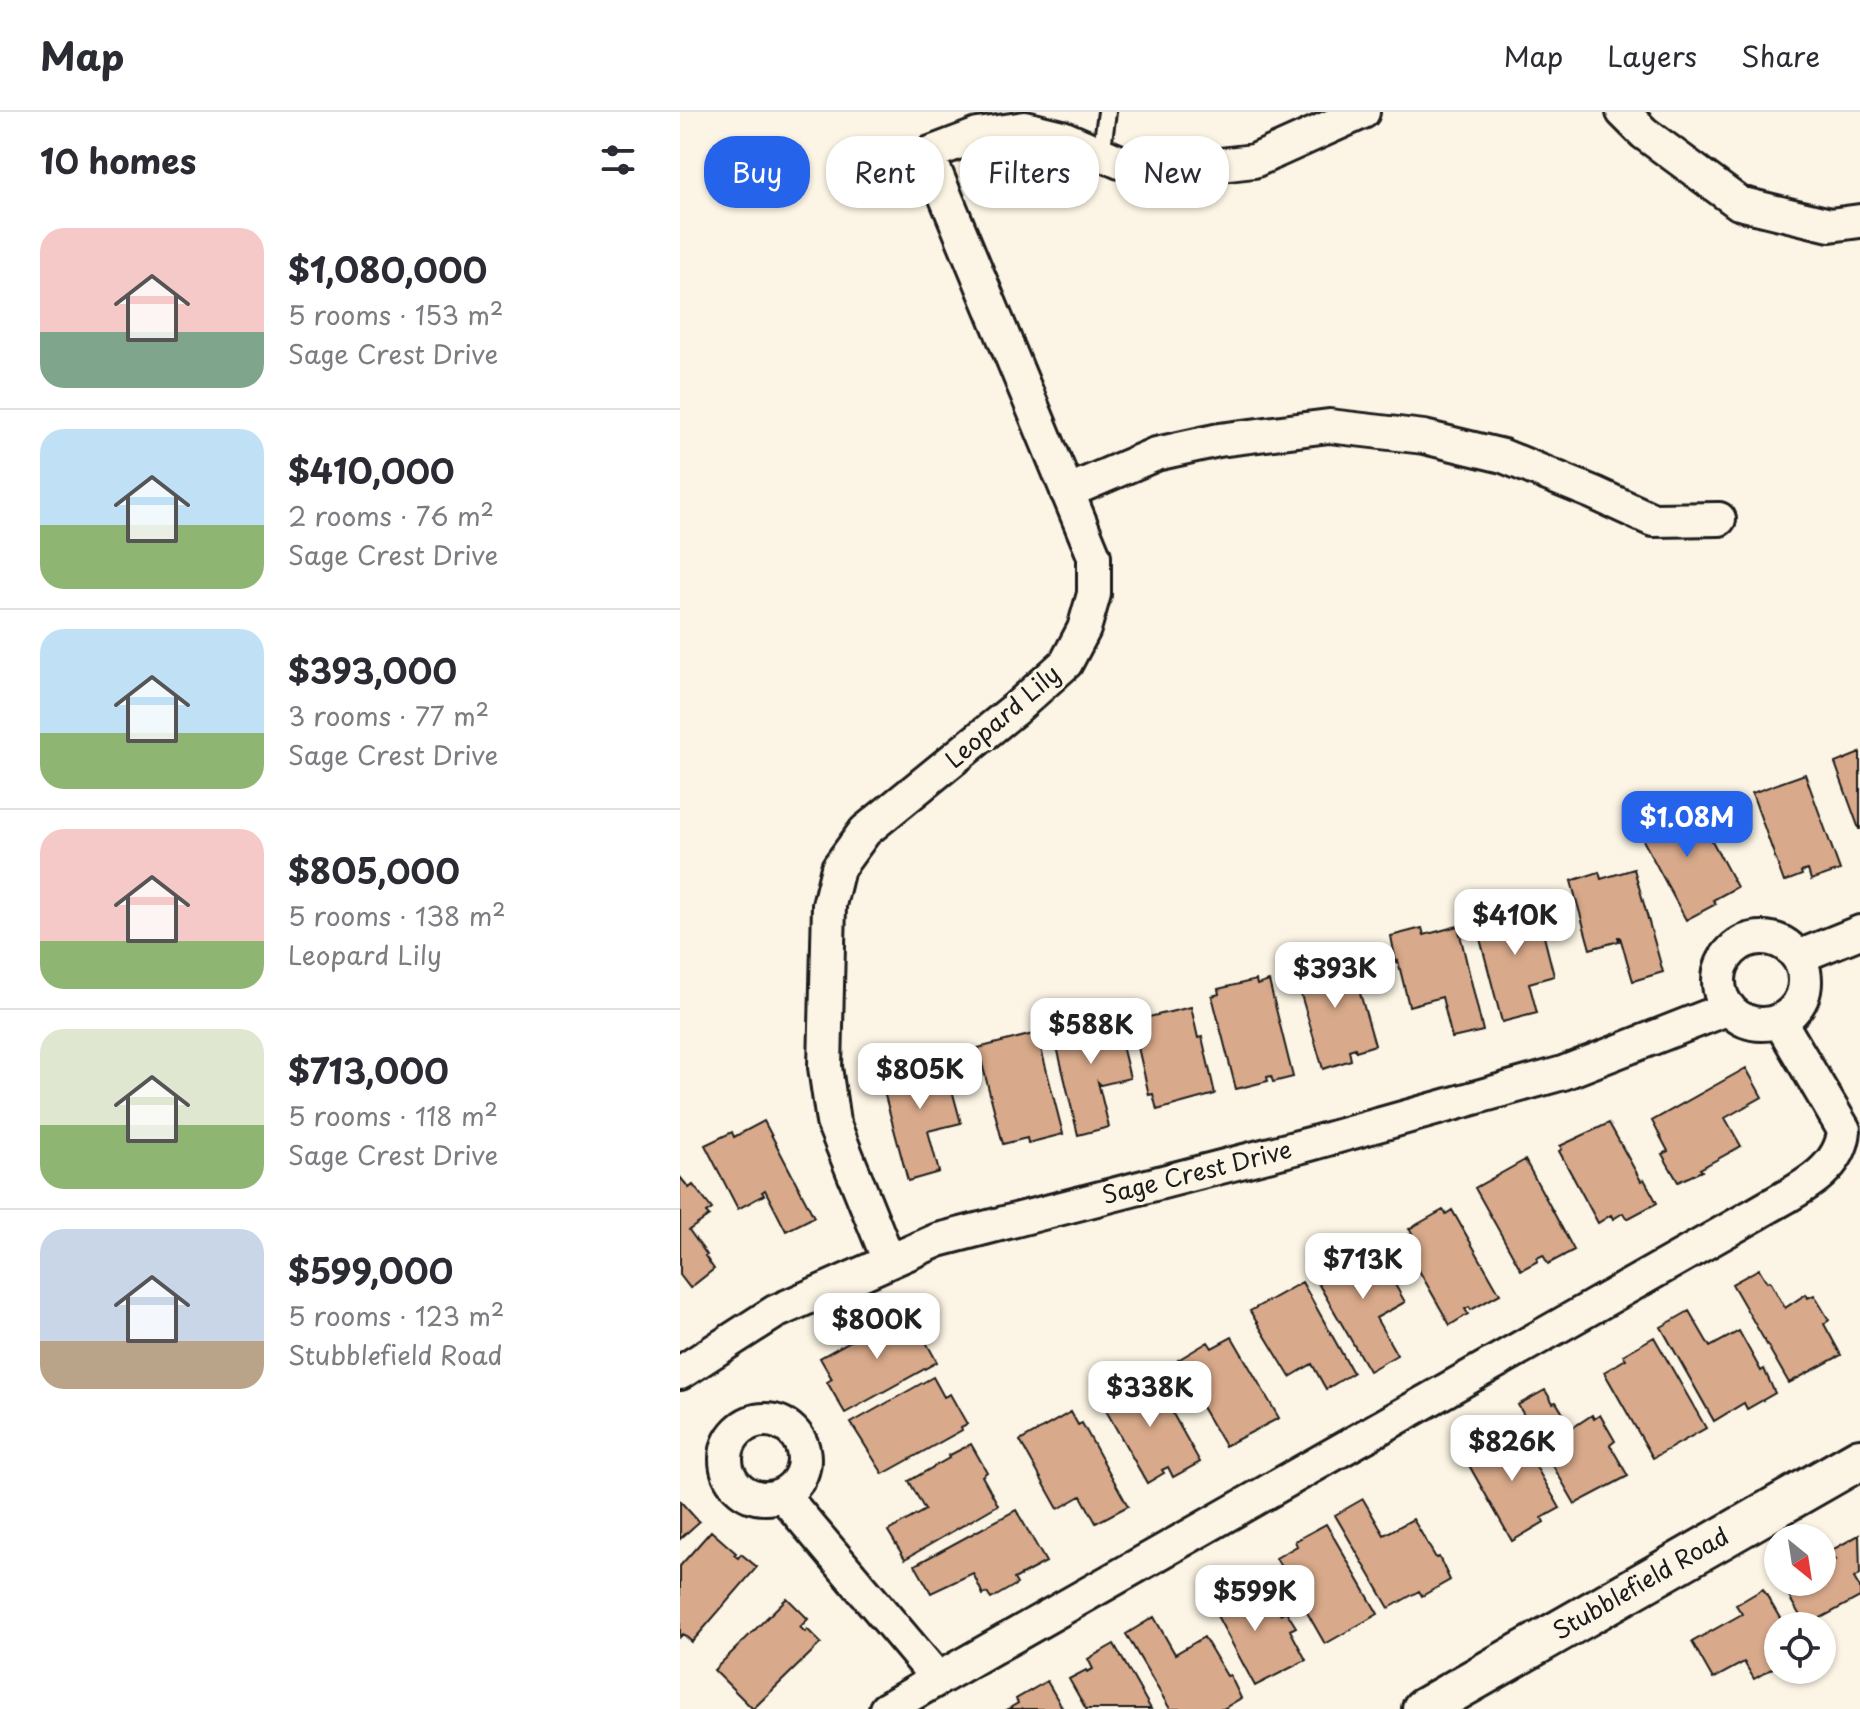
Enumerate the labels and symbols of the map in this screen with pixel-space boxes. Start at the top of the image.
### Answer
street label: Leopard Lily [936,655,1067,776]
pin: $1.08M [1622,791,1752,859]
pin: $410K [1459,889,1571,957]
pin: $393K [1279,942,1391,1010]
pin: $588K [1035,998,1147,1066]
pin: $805K [864,1043,976,1111]
street label: Sage Crest Drive [1098,1130,1295,1212]
pin: $713K [1307,1233,1419,1301]
pin: $800K [821,1293,933,1361]
pin: $338K [1094,1361,1206,1429]
pin: $826K [1456,1415,1568,1483]
street label: Stubblefield Road [1545,1517,1735,1647]
north arrow [1764,1524,1836,1596]
pin: $599K [1199,1565,1311,1633]

